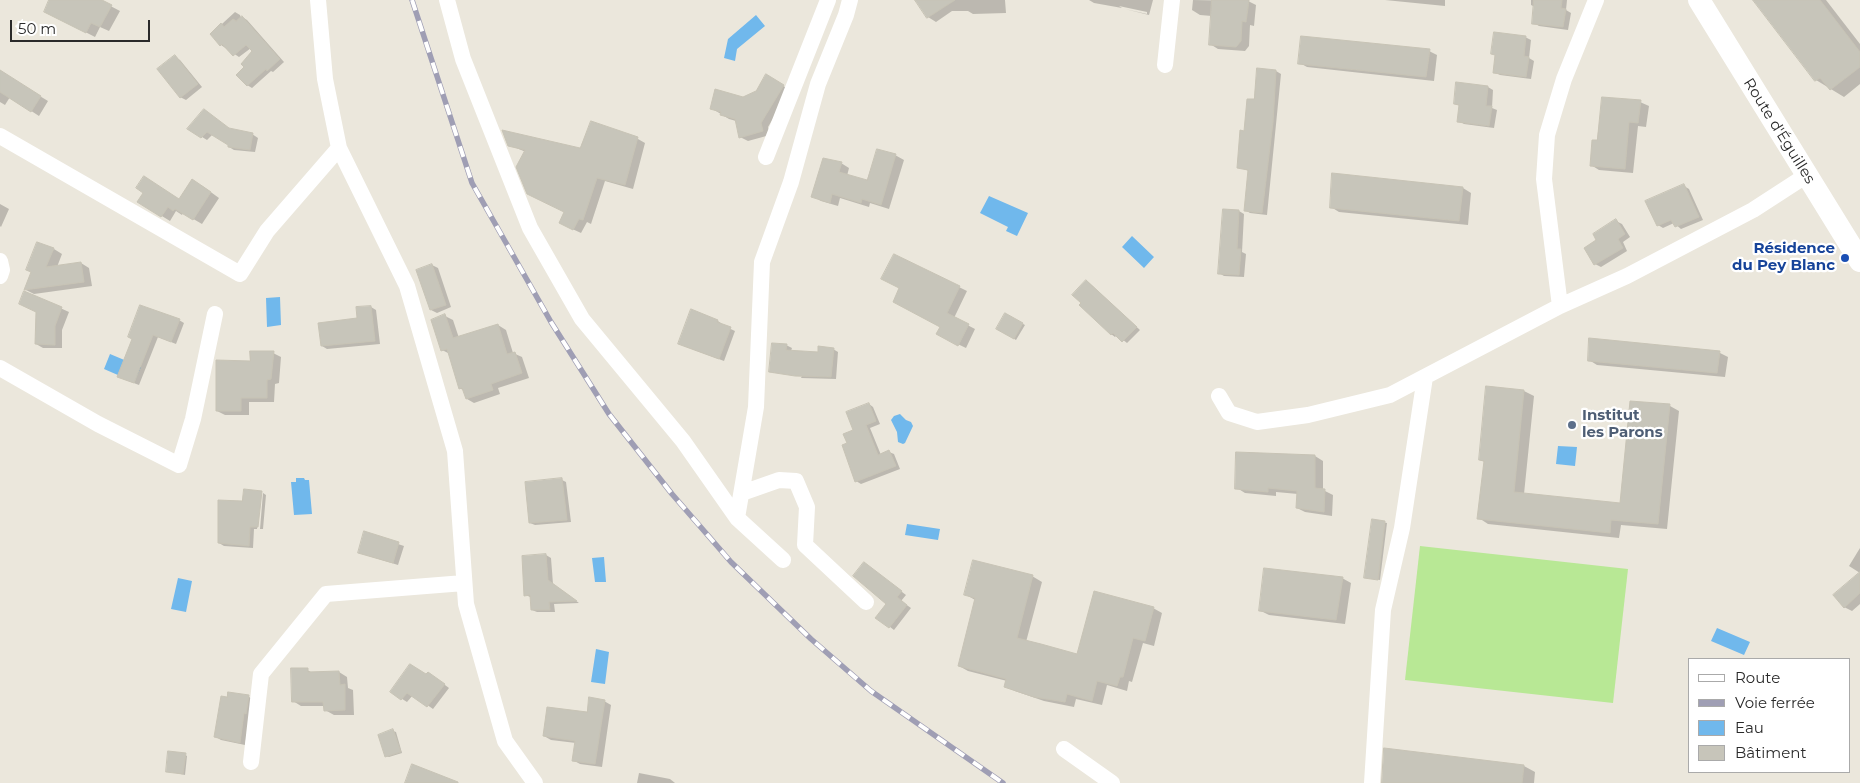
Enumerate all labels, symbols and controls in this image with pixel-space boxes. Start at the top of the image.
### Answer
scale bar [12,10,152,42]
text: 50 m [18,19,56,38]
street label: Route d'Éguilles [1739,75,1819,187]
place label: Résidence du Pey Blanc [1732,240,1835,275]
marker: Résidence du Pey Blanc [1839,252,1851,264]
place label: Institut les Parons [1582,407,1663,442]
marker: Institut les Parons [1566,419,1578,431]
legend [1688,658,1850,773]
text: Route [1735,668,1780,687]
text: Voie ferrée [1735,693,1815,712]
text: Eau [1735,718,1764,737]
text: Bâtiment [1735,743,1807,762]

